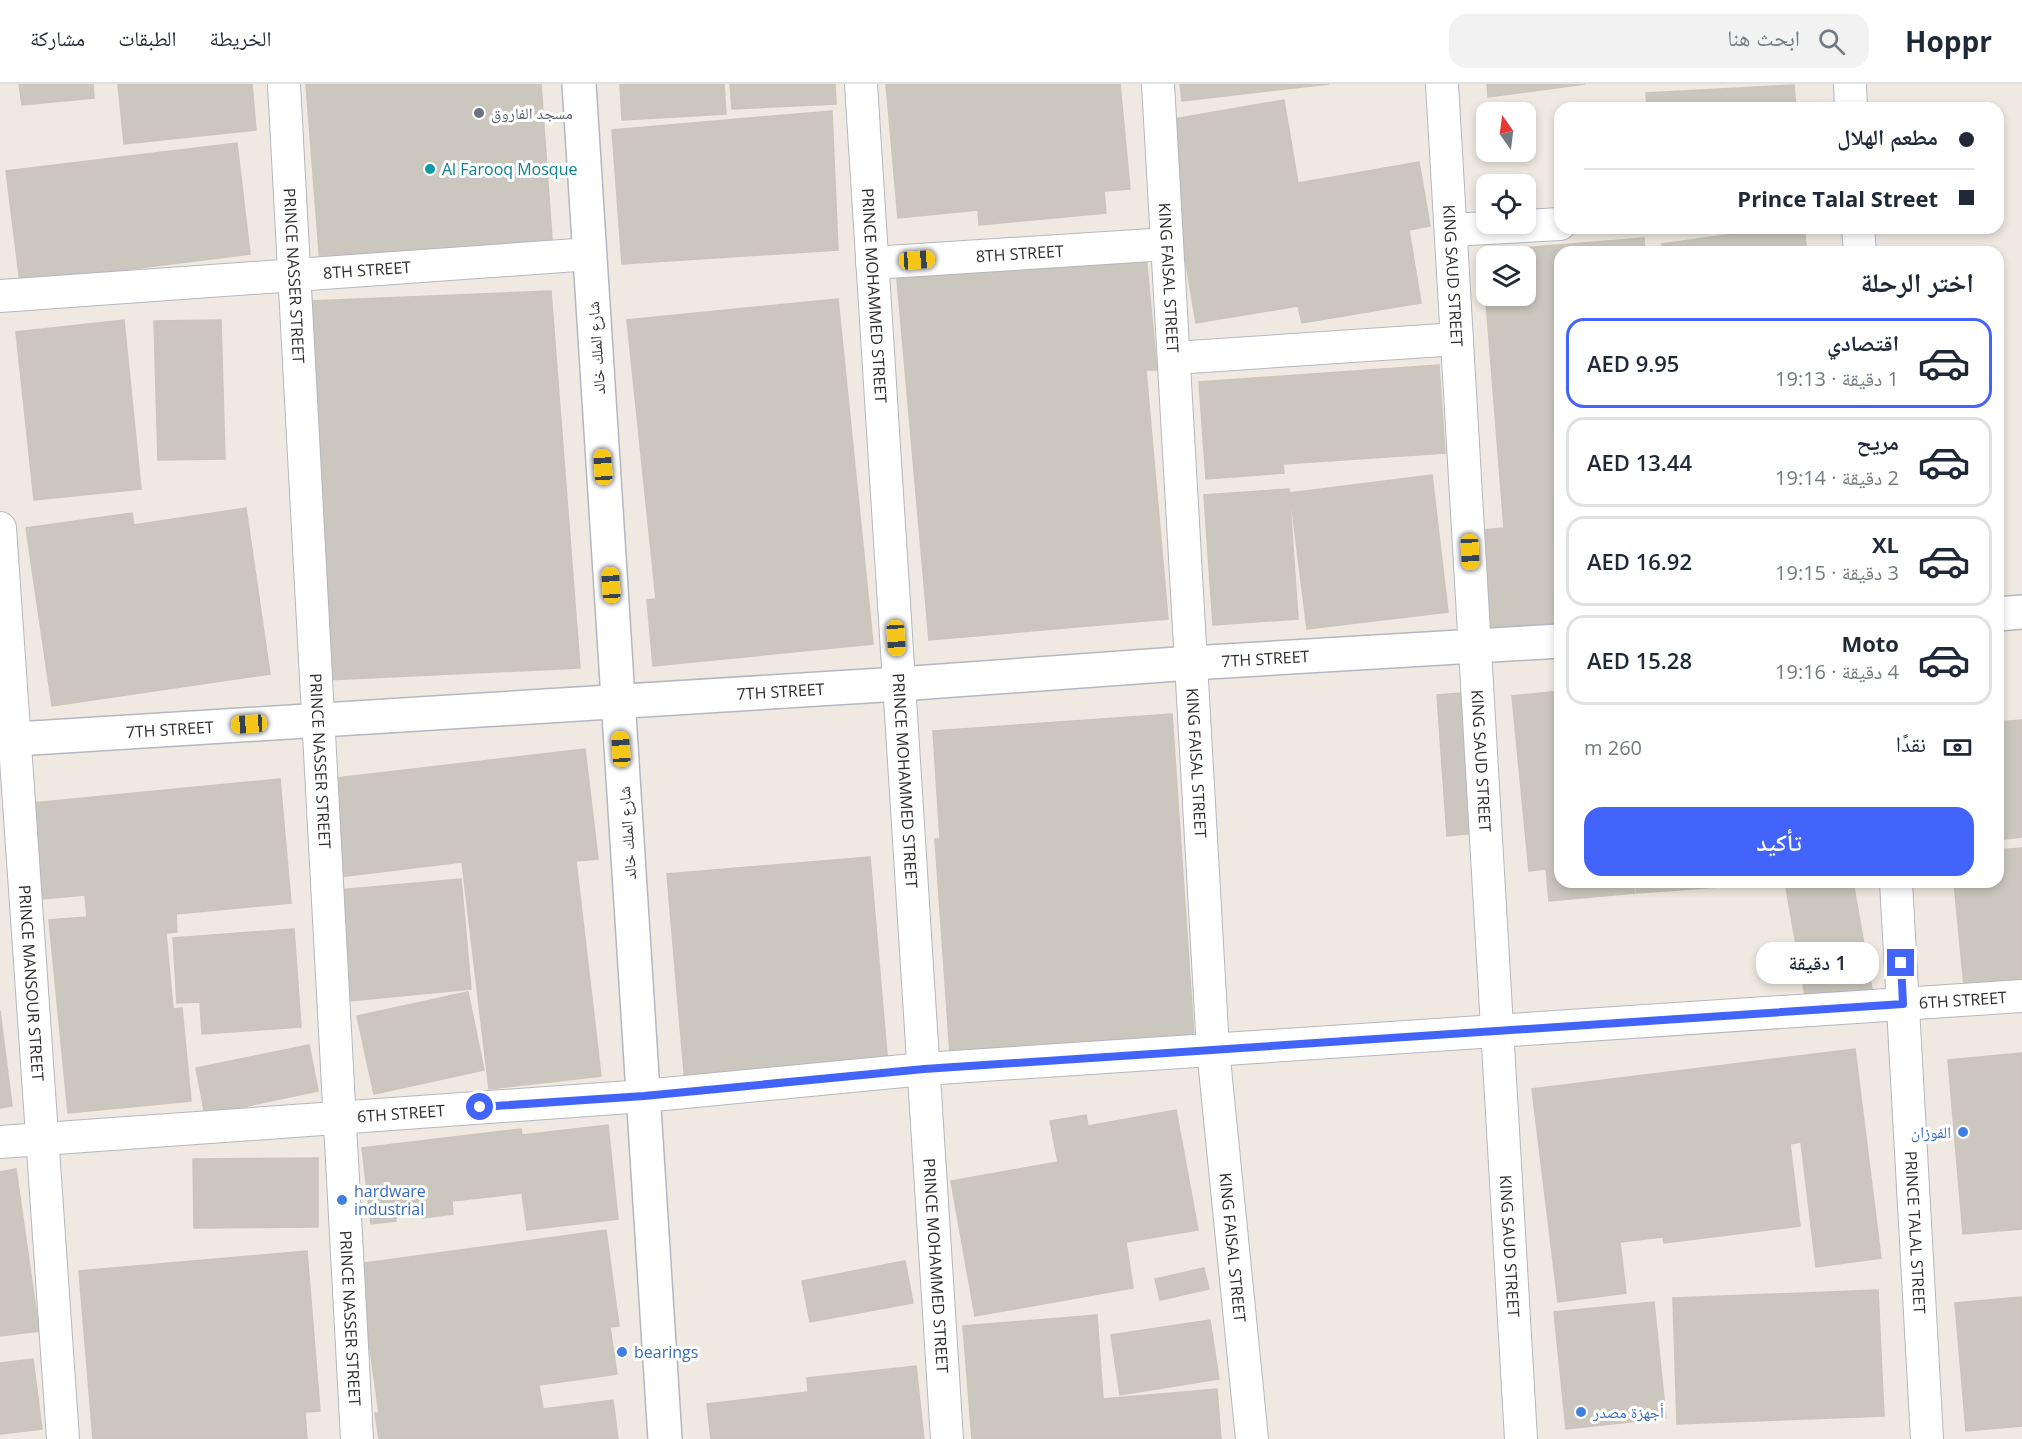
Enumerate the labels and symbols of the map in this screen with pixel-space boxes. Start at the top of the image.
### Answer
place label: مسجد الفاروق [491,102,573,124]
north arrow [1476,102,1536,162]
marker: مسجد الفاروق [472,106,486,120]
place label: Al Farooq Mosque [442,158,577,180]
marker: Al Farooq Mosque [423,162,437,176]
street label: PRINCE NASSER STREET [279,187,310,364]
street label: PRINCE MOHAMMED STREET [857,187,892,404]
street label: KING FAISAL STREET [1154,202,1184,354]
street label: KING SAUD STREET [1438,204,1468,348]
street label: 8TH STREET [975,240,1064,267]
car [898,250,936,270]
street label: 8TH STREET [322,256,412,284]
street label: شارع الملك خالد [582,301,610,395]
car [593,448,613,486]
car [1460,534,1480,570]
car [601,566,621,604]
car [886,619,906,657]
street label: 7TH STREET [1221,645,1310,672]
street label: PRINCE MOHAMMED STREET [887,672,923,889]
street label: PRINCE NASSER STREET [305,673,336,850]
street label: 7TH STREET [736,678,825,705]
street label: KING FAISAL STREET [1181,687,1212,839]
street label: KING SAUD STREET [1466,689,1497,833]
car [230,714,268,734]
street label: 7TH STREET [125,716,214,743]
car [611,730,631,768]
street label: شارع الملك خالد [613,786,641,880]
street label: PRINCE MANSOUR STREET [14,884,49,1082]
callout: 1 دقيقة [1757,942,1880,984]
route end [1887,949,1914,976]
street label: 6TH STREET [1918,986,2008,1014]
route start [466,1093,493,1120]
street label: 6TH STREET [356,1099,446,1127]
place label: الفوزان [1911,1121,1951,1143]
marker: الفوزان [1956,1125,1970,1139]
street label: PRINCE TALAL STREET [1900,1150,1931,1315]
street label: PRINCE MOHAMMED STREET [918,1157,954,1374]
street label: KING FAISAL STREET [1214,1171,1251,1324]
street label: KING SAUD STREET [1495,1174,1525,1318]
place label: hardware industrial [354,1180,426,1220]
marker: hardware industrial [335,1193,349,1207]
street label: PRINCE NASSER STREET [335,1230,366,1407]
place label: bearings [634,1341,698,1363]
marker: bearings [615,1345,629,1359]
place label: أجهزة مصدر [1592,1401,1664,1423]
marker: أجهزة مصدر [1574,1405,1588,1419]

